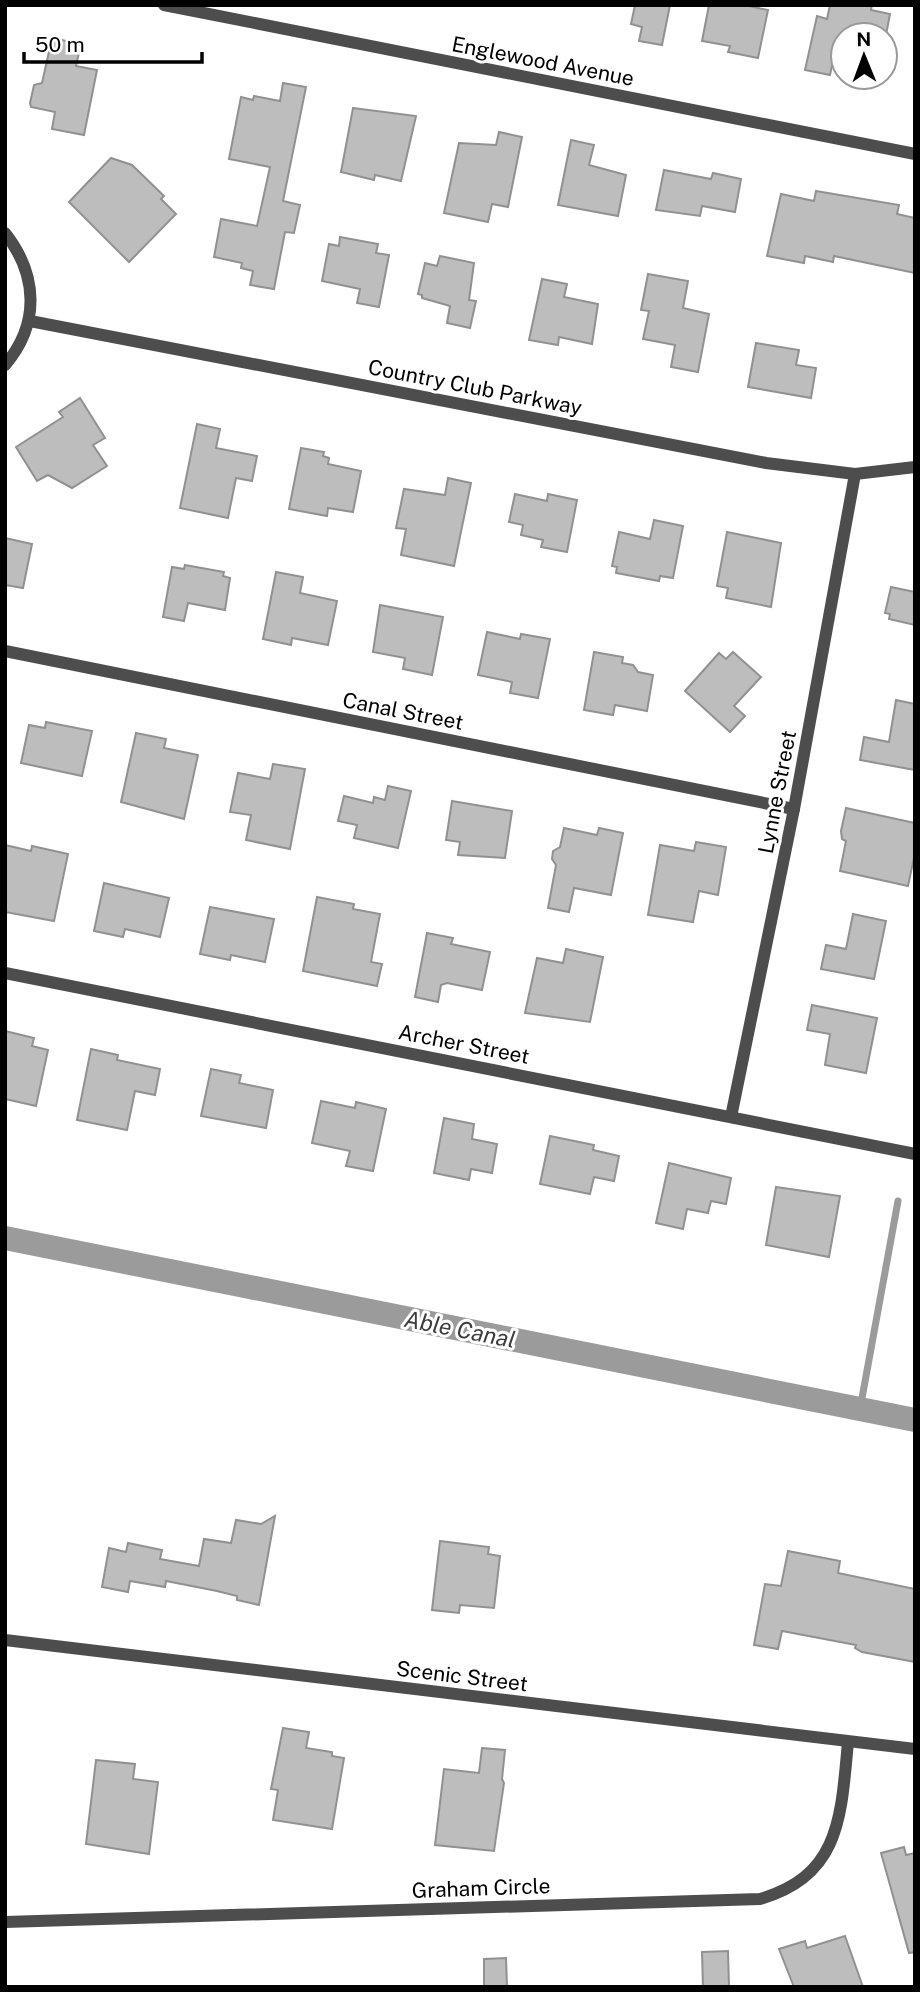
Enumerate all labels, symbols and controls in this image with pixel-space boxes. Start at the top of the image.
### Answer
scale bar [24,21,203,65]
north arrow [829,21,899,91]
text: N [856,28,871,50]
street label: Englewood Avenue [450,31,636,91]
text: 50 m [35,32,85,57]
street label: Country Club Parkway [366,354,584,420]
street label: Canal Street [341,687,465,735]
street label: Lynne Street [753,728,801,856]
street label: Archer Street [396,1019,532,1069]
water label: Able Canal [402,1305,518,1353]
street label: Scenic Street [395,1656,529,1696]
street label: Graham Circle [411,1873,551,1903]

